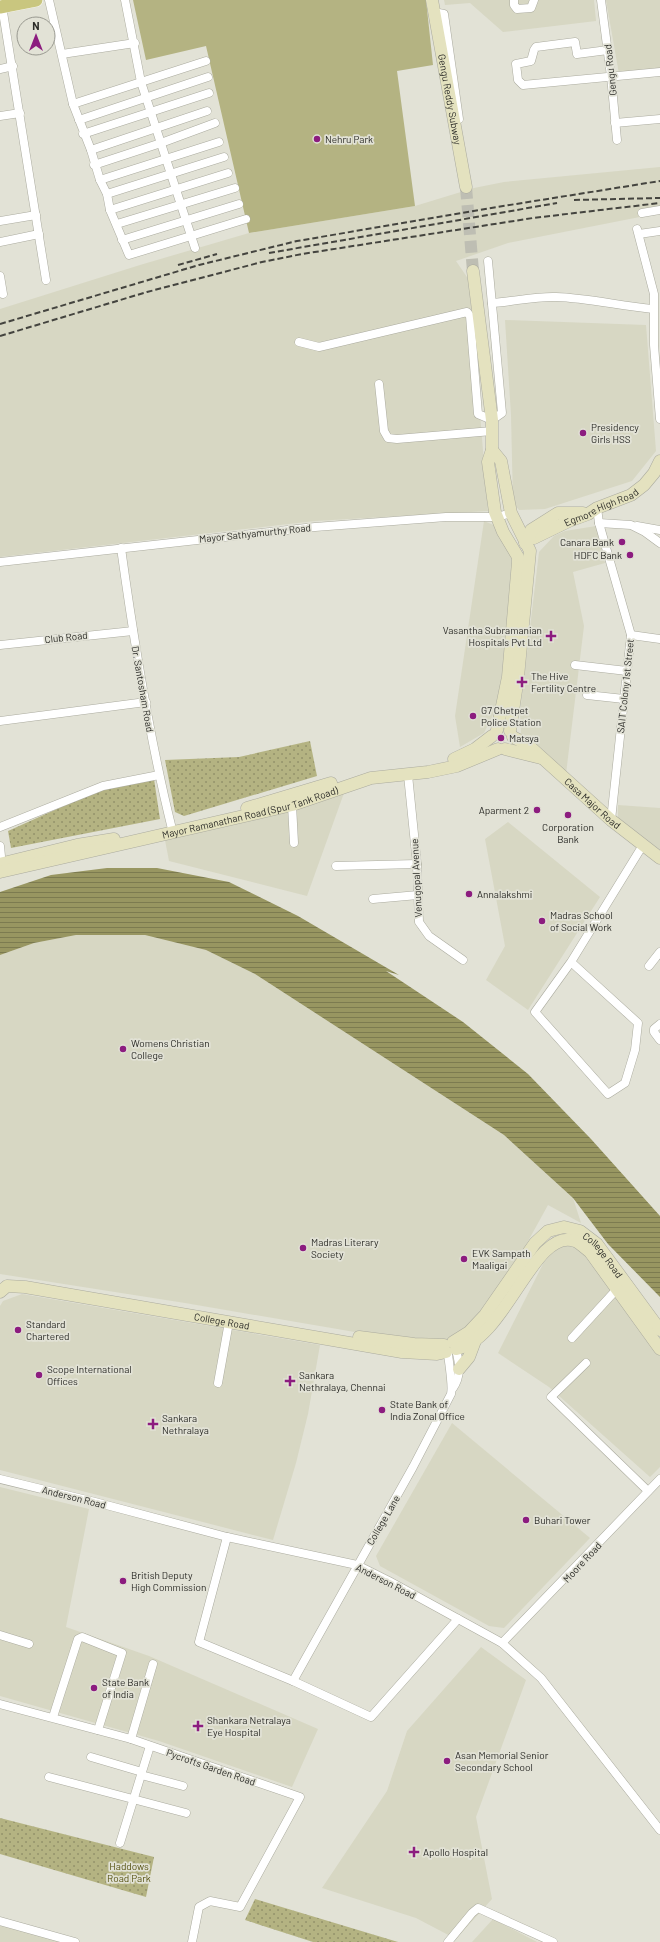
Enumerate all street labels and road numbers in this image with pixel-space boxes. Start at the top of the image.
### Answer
street label: Gengu Road [601,44,619,96]
street label: Gengu Reddy Subway [436,53,464,146]
street label: Egmore High Road [562,486,641,529]
street label: Mayor Sathyamurthy Road [199,521,311,545]
street label: Club Road [44,629,88,645]
street label: SAIT Colony 1st Street [614,638,636,734]
street label: Dr. Santosham Road [130,645,156,733]
street label: Casa Major Road [562,775,623,831]
street label: Mayor Ramanathan Road (Spur Tank Road) [161,784,340,841]
street label: Venugopal Avenue [408,838,424,918]
street label: College Road [581,1229,626,1280]
street label: College Road [193,1310,251,1332]
street label: Anderson Road [41,1483,107,1511]
street label: College Lane [364,1493,402,1547]
street label: Moore Road [560,1539,604,1585]
street label: Anderson Road [354,1561,418,1601]
street label: Pycrofts Garden Road [165,1746,257,1788]

